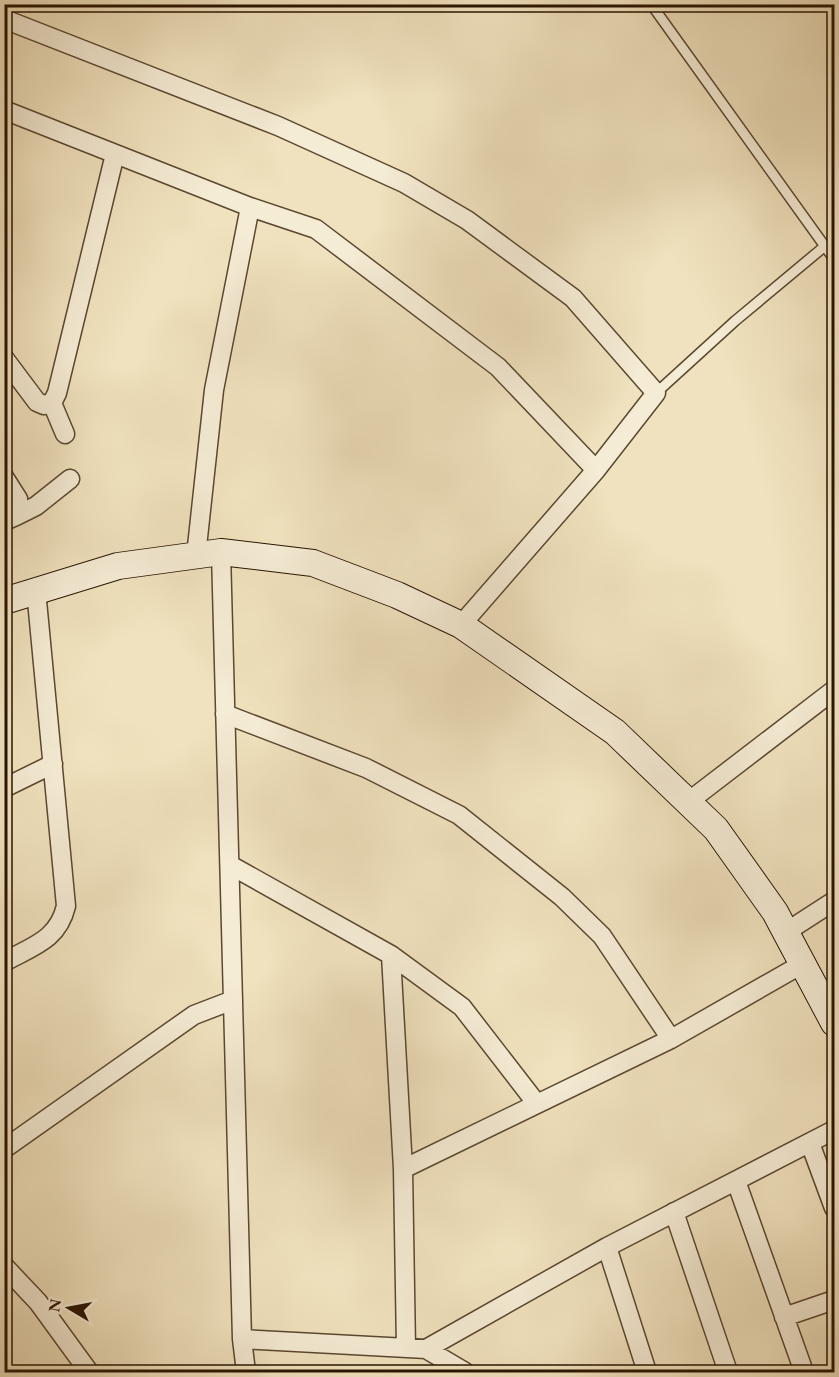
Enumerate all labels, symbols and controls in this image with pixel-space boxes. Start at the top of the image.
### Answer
north arrow [39,1278,99,1338]
text: N [43,1297,66,1314]

